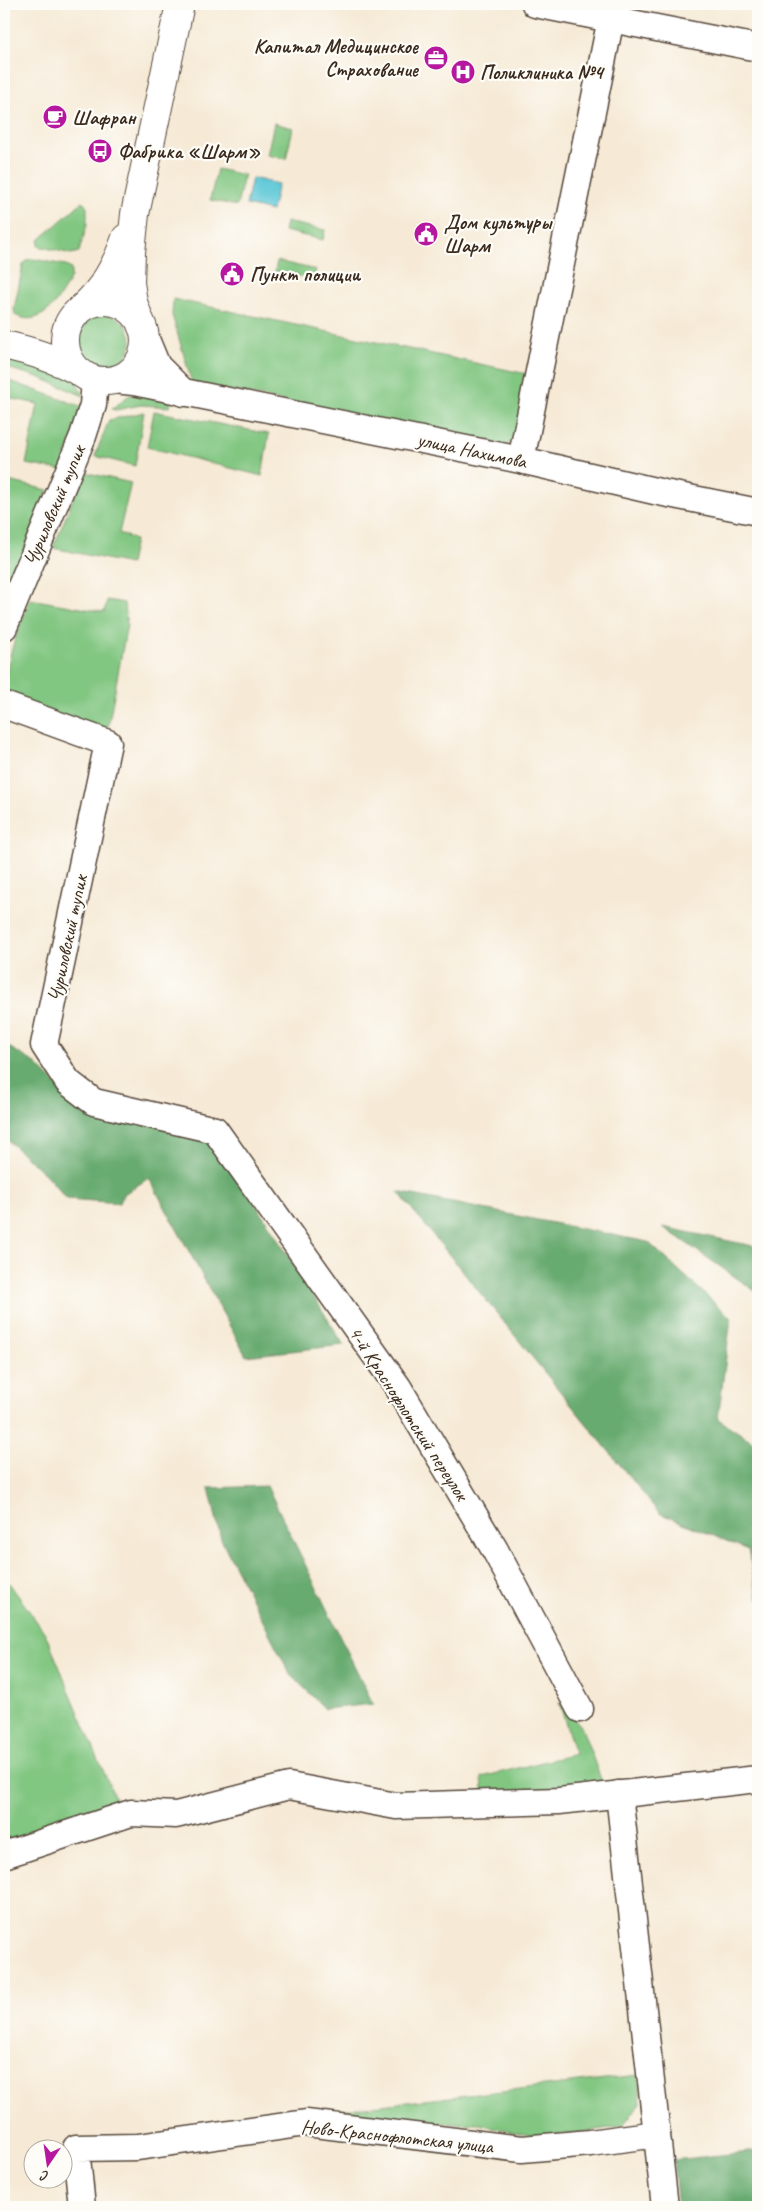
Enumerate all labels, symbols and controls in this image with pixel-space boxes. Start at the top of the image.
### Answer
place label: Капитал Медицинское Страхование [254,34,420,82]
office icon: Капитал Медицинское Страхование [423,45,449,71]
hospital icon: Поликлиника №4 [450,59,476,85]
place label: Поликлиника №4 [480,60,606,85]
cafe icon: Шафран [42,104,68,130]
place label: Шафран [72,105,138,130]
bus stop icon: Фабрика «Шарм» [87,138,113,164]
place label: Фабрика «Шарм» [118,139,261,164]
place label: Дом культуры Шарм [444,210,553,258]
public building icon: Дом культуры Шарм [413,221,439,247]
public building icon: Пункт полиции [219,261,245,287]
place label: Пункт полиции [250,262,361,287]
street label: улица Нахимова [414,427,530,475]
street label: Чуриловский тупик [18,439,92,569]
street label: Чуриловский тупик [42,871,93,1004]
street label: 4-й Краснофлотский переулок [343,1321,475,1506]
street label: Ново-Краснофлотская улица [300,2114,496,2159]
north arrow [22,2138,72,2188]
text: С [38,2167,50,2185]

